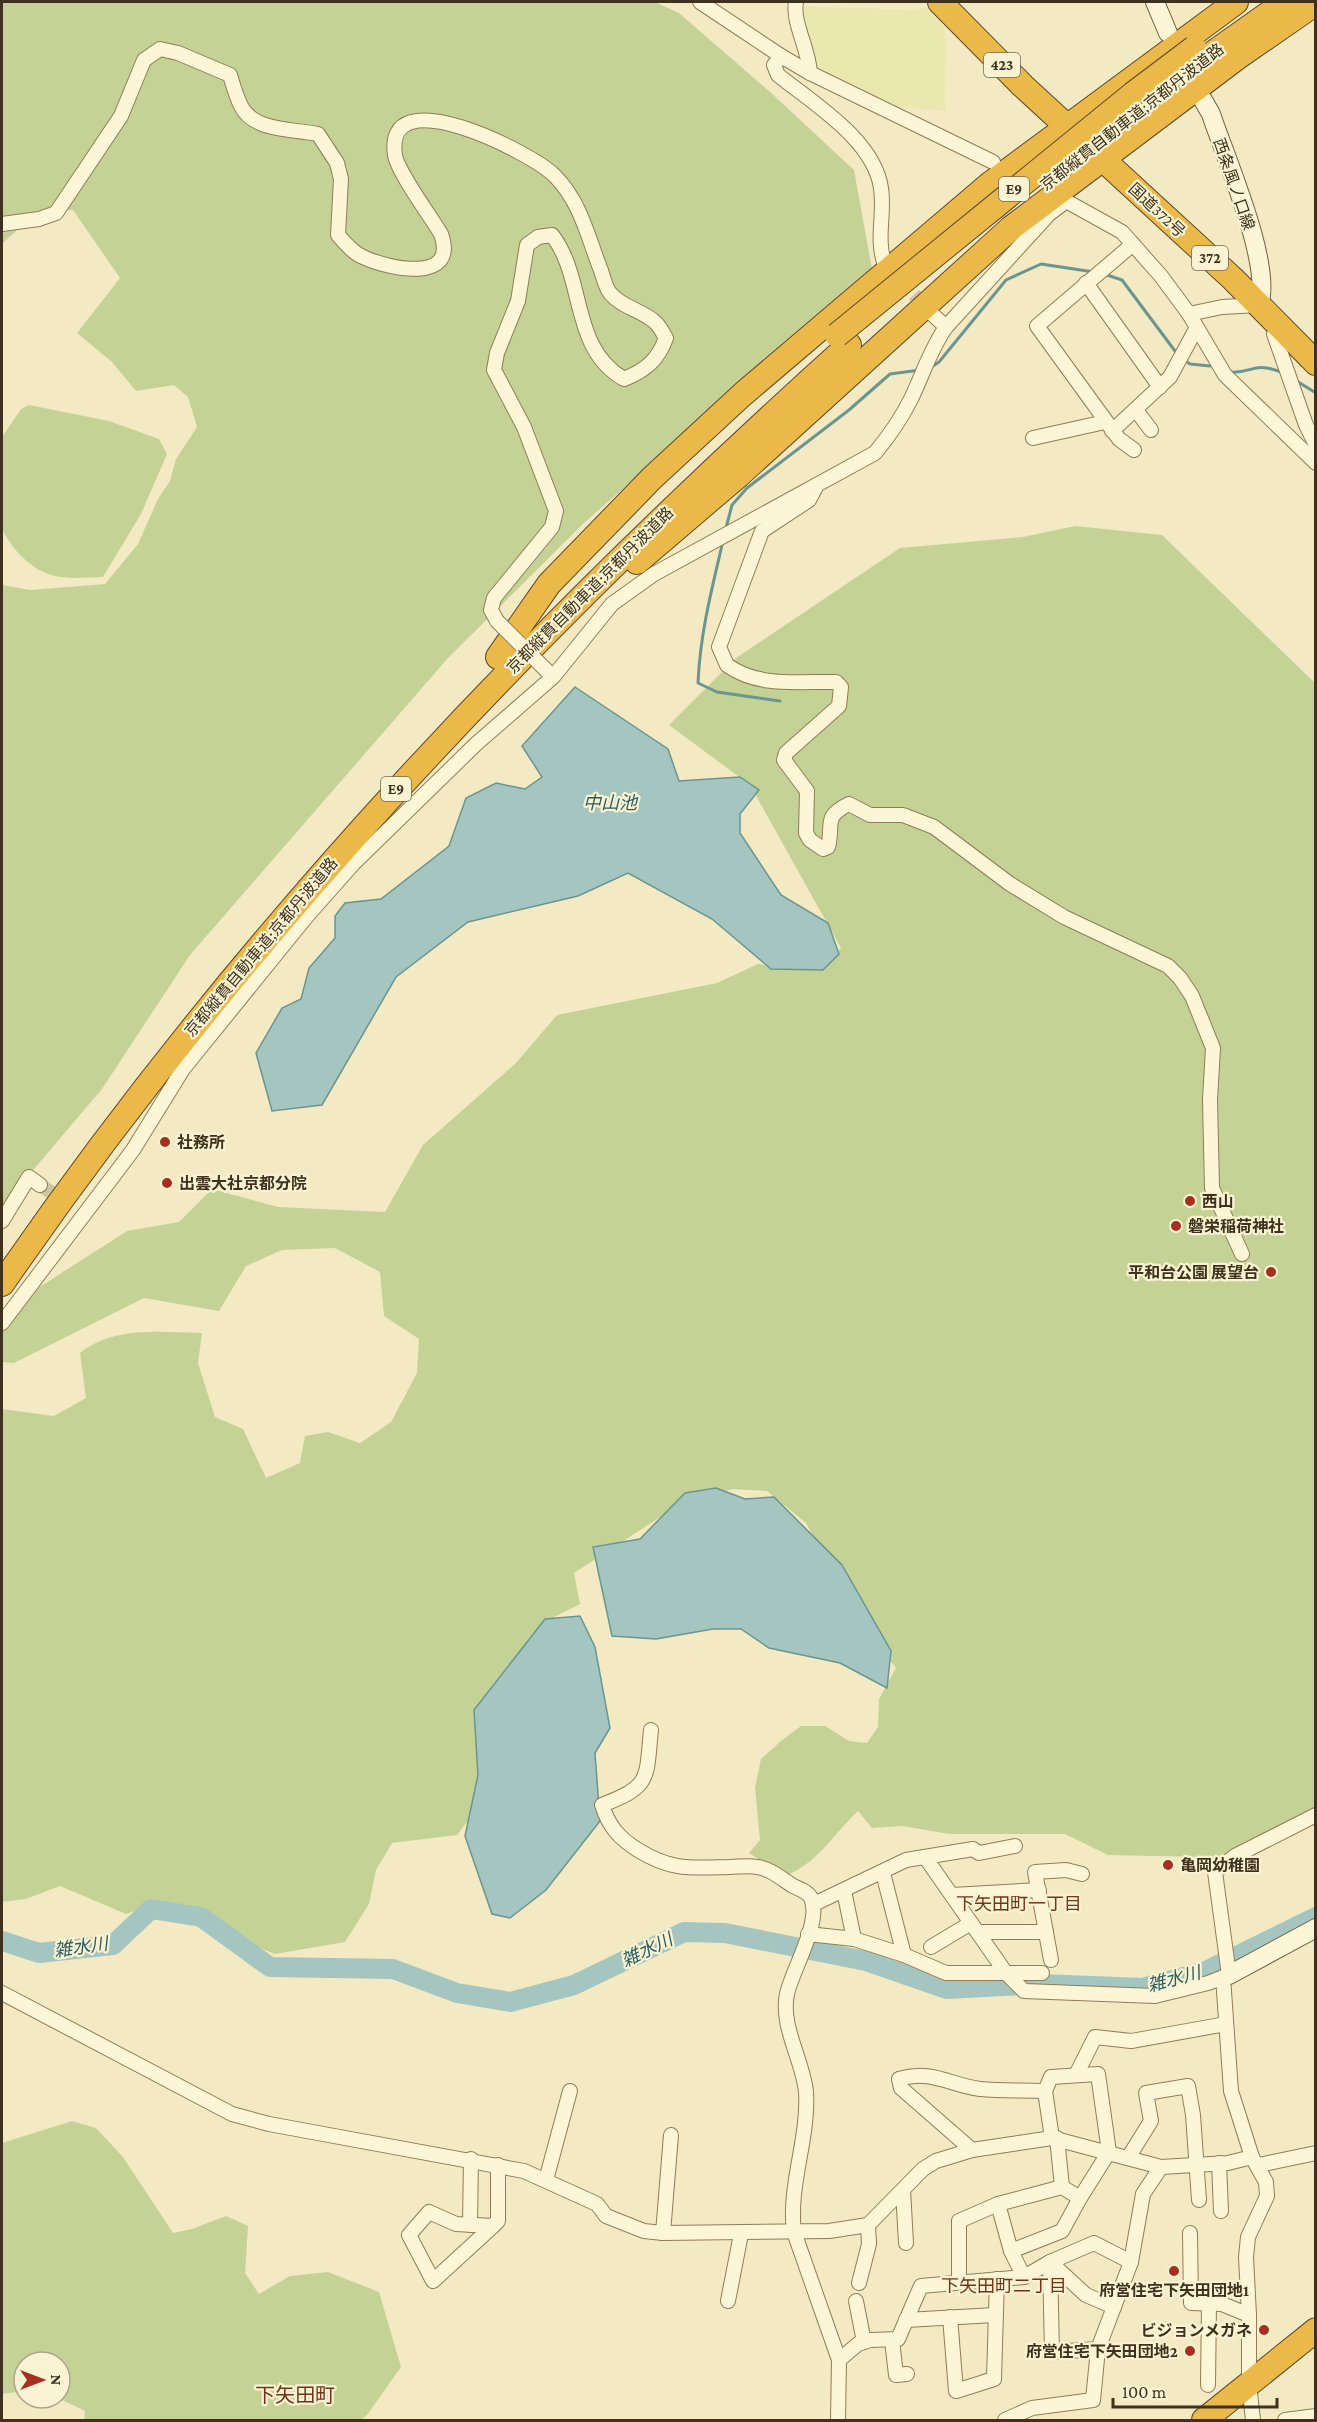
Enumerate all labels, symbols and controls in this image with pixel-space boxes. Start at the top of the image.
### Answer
street label: 京都縦貫自動車道;京都丹波道路 [1037,40,1228,195]
road number: 423 [984,53,1020,77]
street label: 西条風ノ口線 [1210,136,1258,232]
road number: E9 [999,177,1029,201]
street label: 国道372号 [1125,180,1189,240]
road number: 372 [1192,246,1228,270]
street label: 京都縦貫自動車道;京都丹波道路 [503,503,677,677]
road number: E9 [381,777,411,801]
water label: 中山池 [583,793,639,813]
street label: 京都縦貫自動車道;京都丹波道路 [181,854,341,1040]
place label: 社務所 [177,1133,225,1151]
marker: 社務所 [158,1135,172,1149]
place label: 出雲大社京都分院 [179,1174,307,1192]
marker: 出雲大社京都分院 [160,1176,174,1190]
place label: 西山 [1202,1193,1234,1210]
marker: 西山 [1183,1194,1197,1208]
place label: 磐栄稲荷神社 [1188,1217,1284,1235]
marker: 磐栄稲荷神社 [1169,1219,1183,1233]
place label: 平和台公園 展望台 [1128,1264,1259,1281]
marker: 平和台公園 展望台 [1264,1265,1278,1279]
place label: 亀岡幼稚園 [1180,1857,1260,1874]
marker: 亀岡幼稚園 [1161,1858,1175,1872]
district label: 下矢田町一丁目 [956,1894,1082,1914]
water label: 雑水川 [618,1928,677,1971]
water label: 雑水川 [53,1933,111,1961]
water label: 雑水川 [1145,1962,1205,1996]
marker: 府営住宅下矢田団地1 [1167,2264,1181,2278]
district label: 下矢田町二丁目 [941,2276,1067,2296]
place label: 府営住宅下矢田団地1 [1099,2282,1249,2299]
place label: ビジョンメガネ [1140,2322,1252,2339]
marker: ビジョンメガネ [1257,2323,1271,2337]
place label: 府営住宅下矢田団地2 [1026,2343,1178,2360]
marker: 府営住宅下矢田団地2 [1183,2344,1197,2358]
north arrow [12,2350,72,2410]
scale bar [1113,2371,1276,2409]
text: N [48,2375,65,2386]
text: 100 m [1122,2382,1167,2402]
district label: 下矢田町 [255,2384,335,2406]

